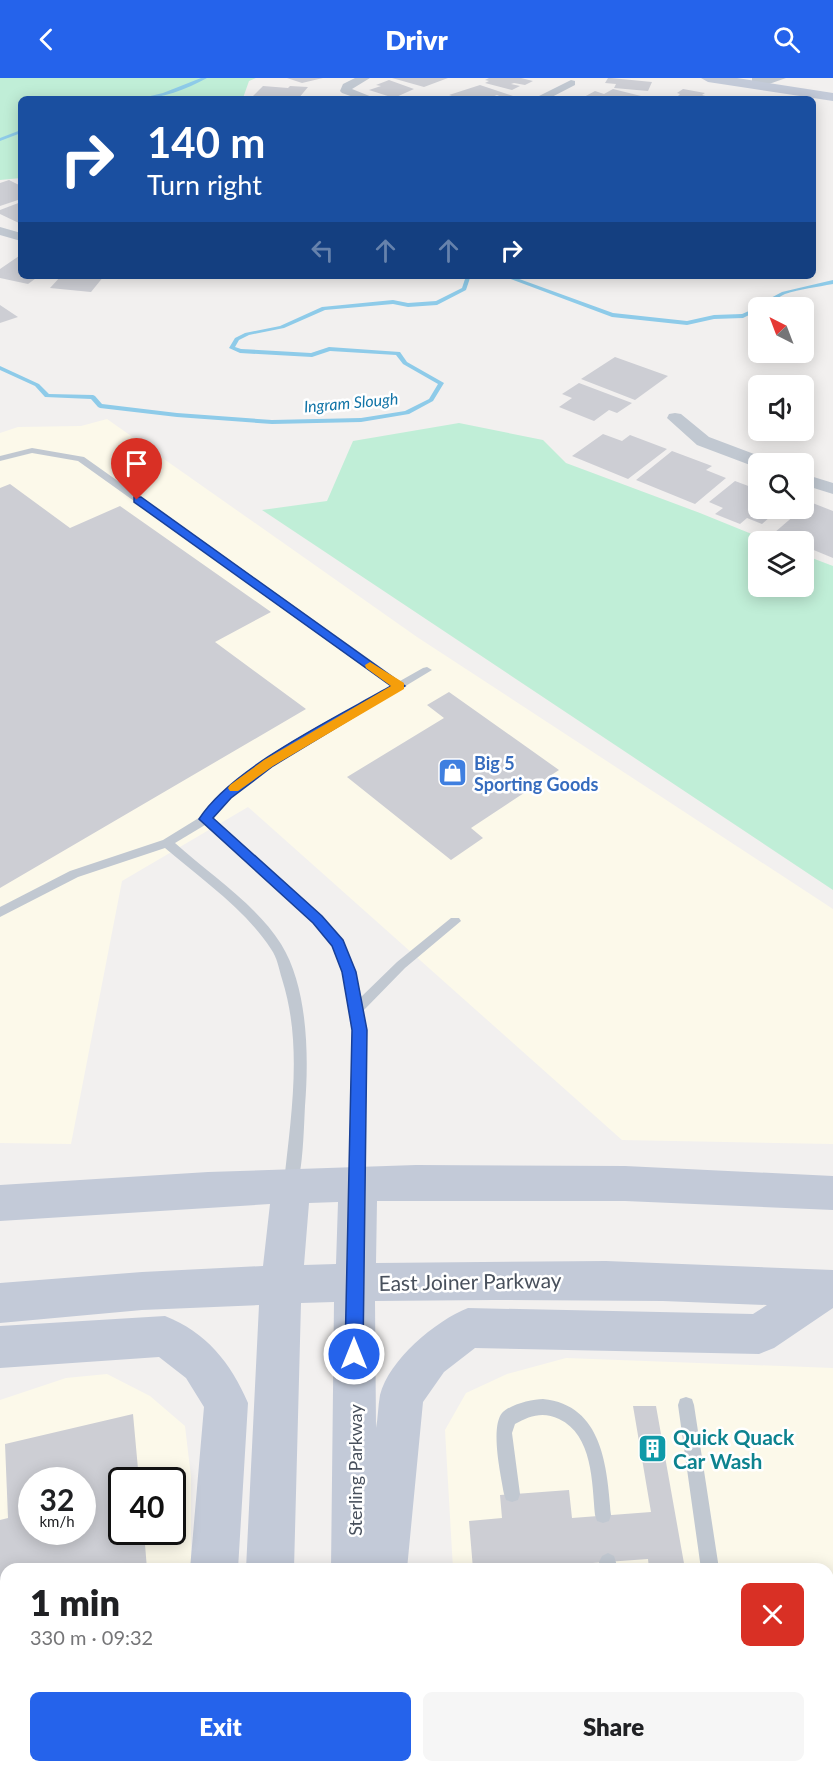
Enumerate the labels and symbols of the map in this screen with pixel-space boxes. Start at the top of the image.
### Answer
north arrow [748,297,814,363]
water label: Ingram Slough [303,388,399,416]
pin [111,438,162,500]
place label: Big 5 Sporting Goods [474,752,598,795]
shop icon: Big 5 Sporting Goods [437,757,469,789]
street label: East Joiner Parkway [378,1267,562,1295]
position arrow [322,1322,386,1386]
street label: Sterling Parkway [344,1403,366,1536]
place label: Quick Quack Car Wash [673,1424,795,1473]
building icon: Quick Quack Car Wash [636,1432,668,1464]
speed limit sign: 40 [108,1467,186,1545]

